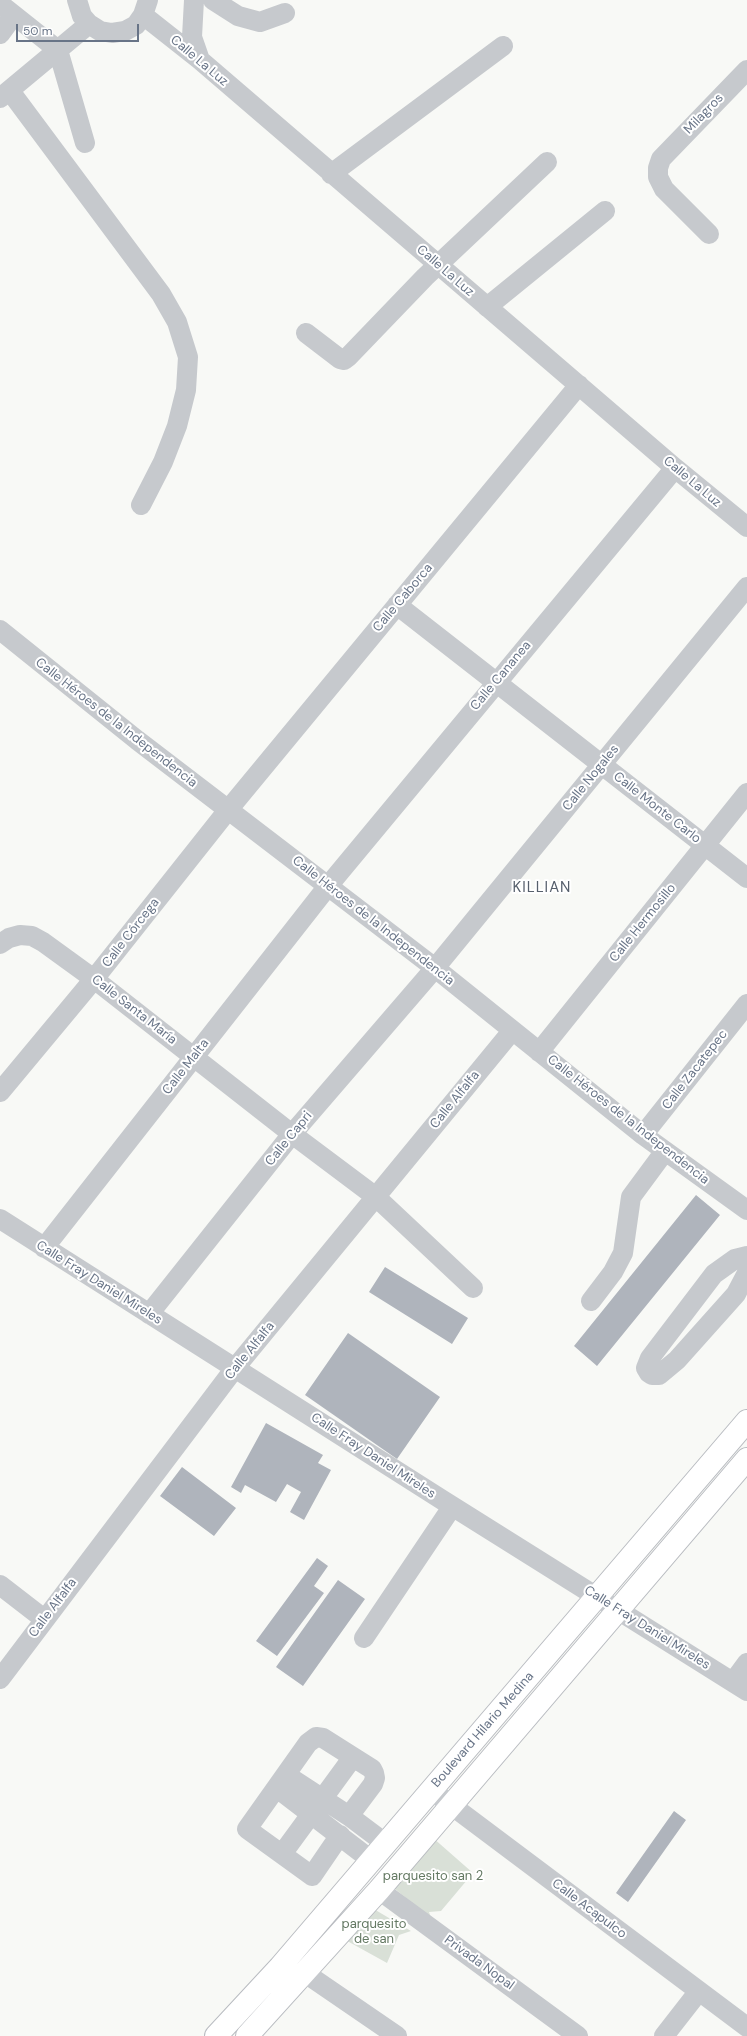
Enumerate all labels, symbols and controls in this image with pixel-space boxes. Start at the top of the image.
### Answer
scale bar [18,16,141,42]
text: 50 m [23,23,52,39]
street label: Calle La Luz [167,32,231,90]
street label: Milagros [681,91,727,137]
street label: Calle La Luz [413,242,477,300]
street label: Calle La Luz [660,453,724,511]
street label: Calle Caborca [370,561,436,635]
street label: Calle Cananea [467,638,535,714]
street label: Calle Héroes de la Independencia [32,655,200,791]
street label: Calle Nogales [560,742,622,814]
street label: Calle Monte Carlo [610,769,704,847]
street label: Calle Héroes de la Independencia [289,853,457,989]
district label: KILLIAN [513,879,571,897]
street label: Calle Hermosillo [607,881,679,965]
street label: Calle Córcega [99,895,163,971]
street label: Calle Santa María [88,972,180,1048]
street label: Calle Zacatepec [659,1027,731,1113]
street label: Calle Malta [160,1036,212,1098]
street label: Calle Héroes de la Independencia [544,1052,712,1188]
street label: Calle Alfalfa [427,1068,483,1132]
street label: Calle Capri [262,1109,316,1169]
street label: Calle Fray Daniel Mireles [33,1238,165,1328]
street label: Calle Alfalfa [222,1319,278,1383]
street label: Calle Fray Daniel Mireles [308,1410,438,1502]
street label: Calle Alfalfa [26,1575,80,1641]
street label: Calle Fray Daniel Mireles [581,1583,713,1673]
street label: Boulevard Hilario Medina [429,1669,537,1791]
park label: parquesito san 2 [383,1869,483,1885]
street label: Calle Acapulco [549,1876,629,1942]
park label: parquesito de san [341,1917,407,1948]
street label: Privada Nopal [441,1932,517,1994]

